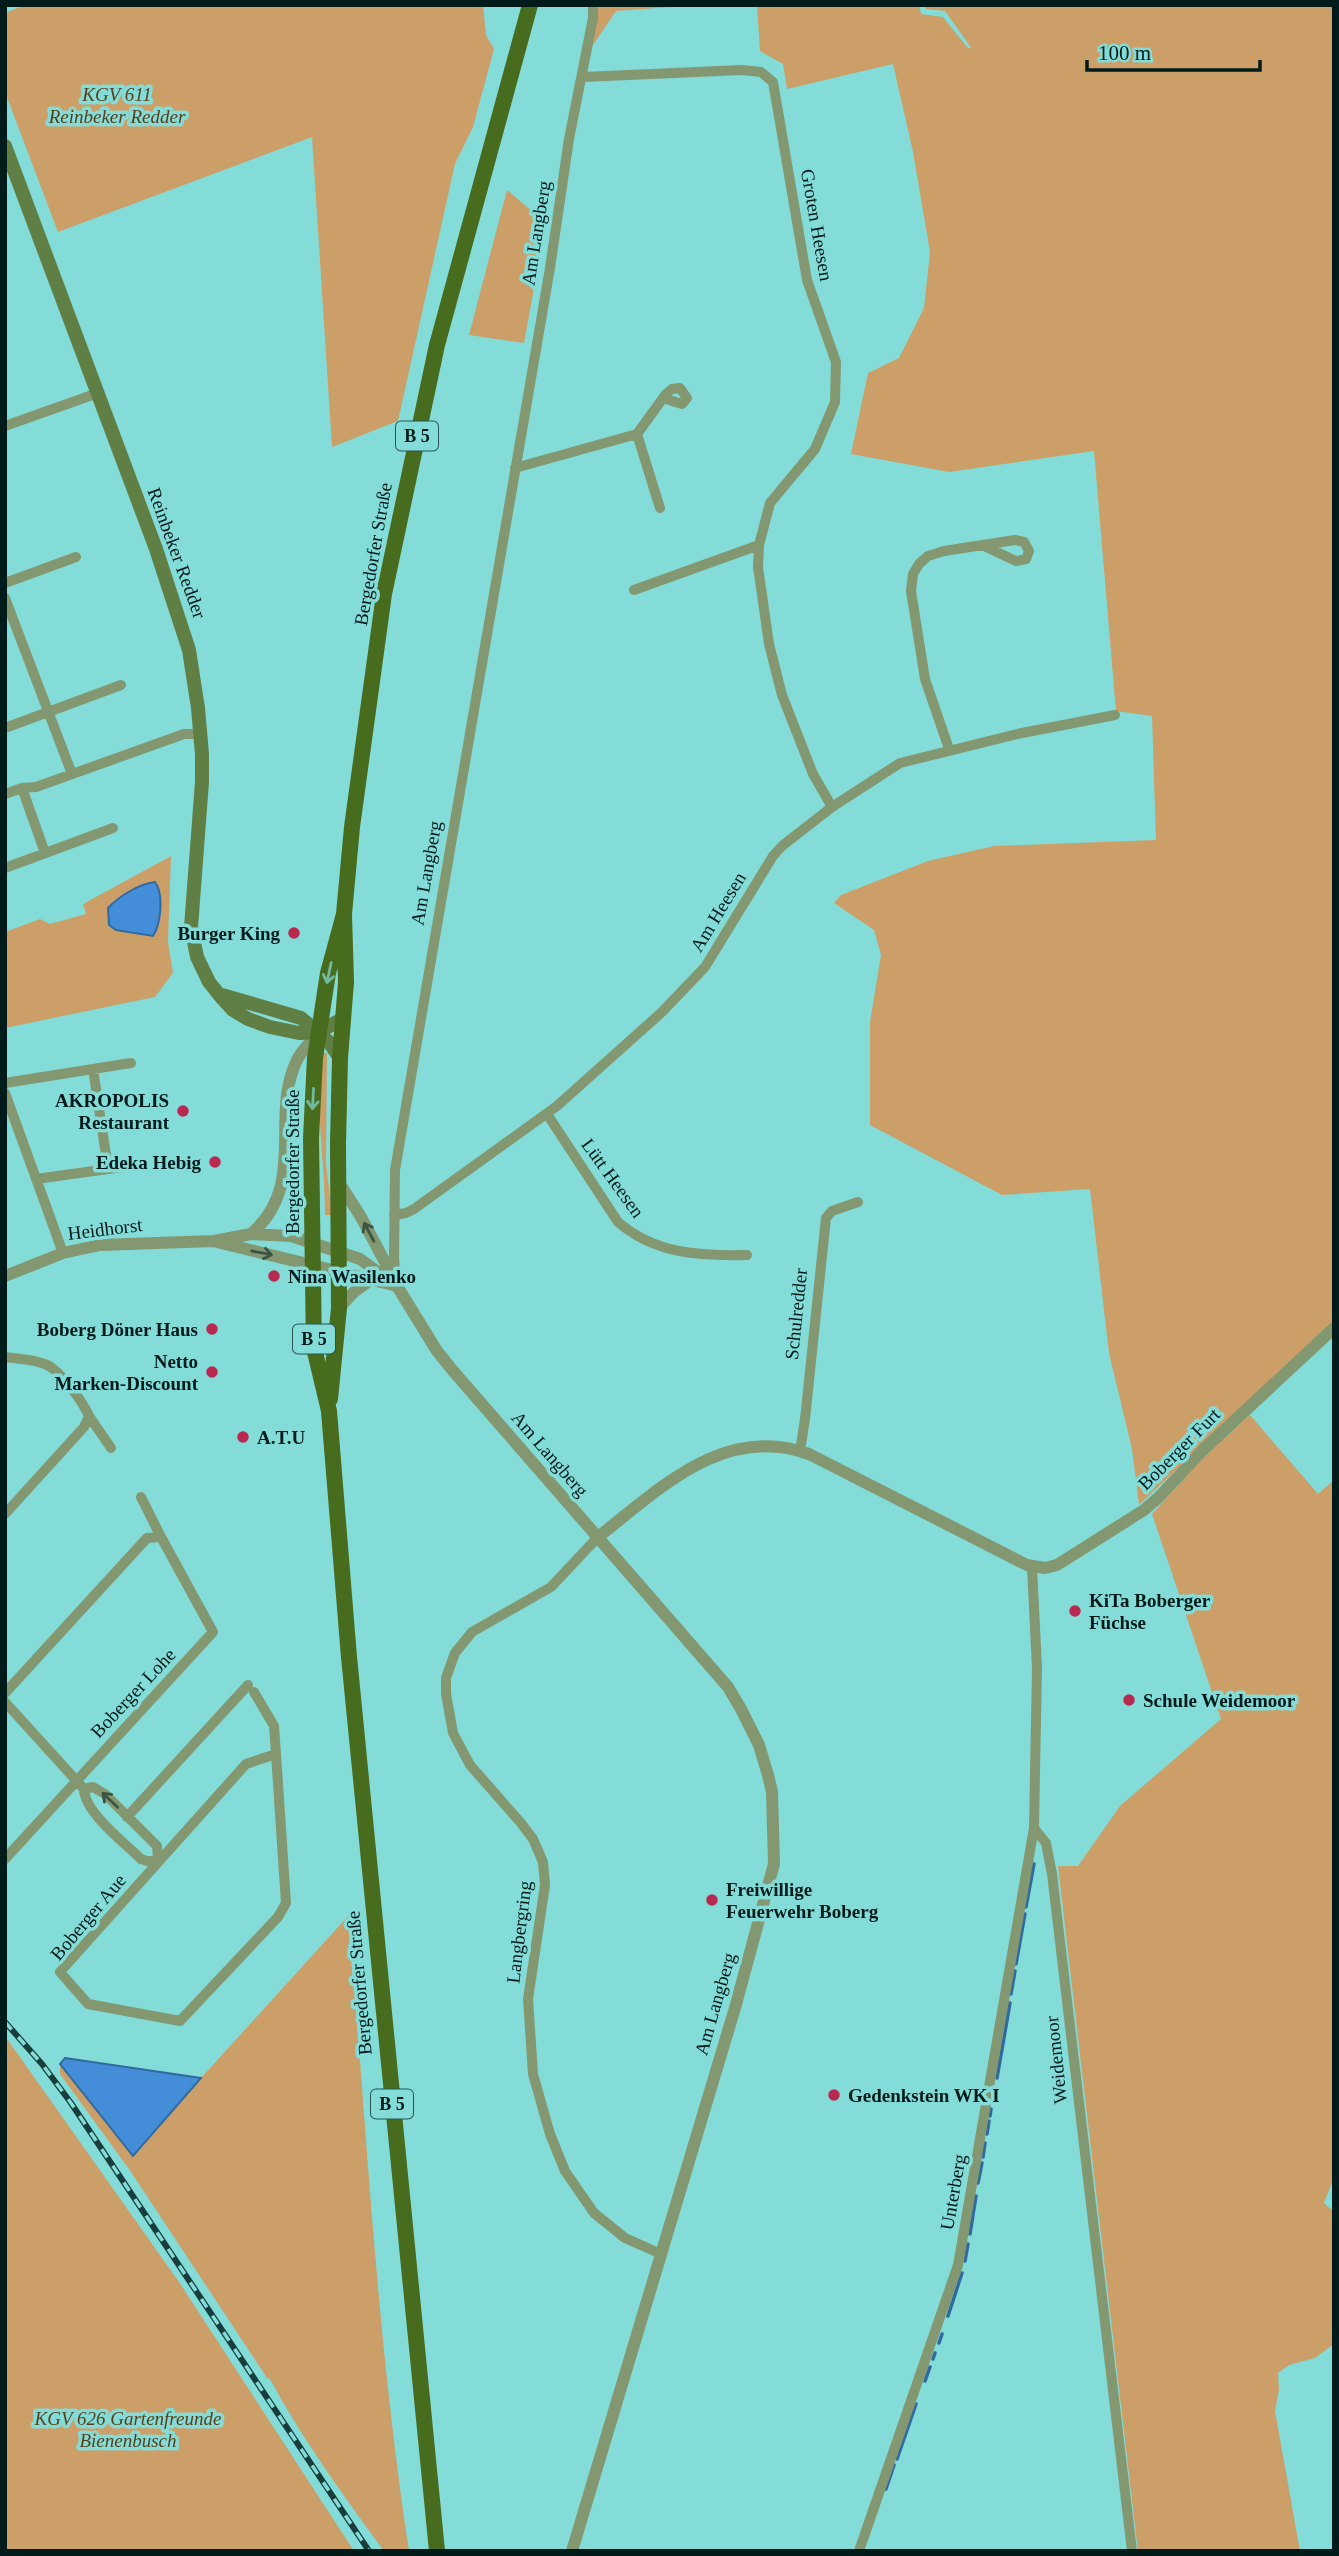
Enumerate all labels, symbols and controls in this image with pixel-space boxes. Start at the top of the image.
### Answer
scale bar [1087,28,1260,72]
text: 100 m [1098,41,1151,65]
park label: KGV 611 Reinbeker Redder [48,84,186,127]
street label: Groten Heesen [797,167,837,283]
street label: Am Langberg [517,179,555,287]
road number: B 5 [396,422,438,450]
street label: Bergedorfer Straße [350,481,396,627]
street label: Reinbeker Redder [144,485,211,622]
street label: Am Langberg [406,819,446,927]
street label: Am Heesen [686,868,750,956]
place label: Burger King [177,923,280,944]
marker: Burger King [286,925,302,941]
one-way arrow [322,961,335,984]
one-way arrow [306,1087,319,1109]
place label: AKROPOLIS Restaurant [55,1090,170,1133]
street label: Bergedorfer Straße [282,1090,303,1234]
marker: AKROPOLIS Restaurant [175,1103,191,1119]
street label: Lütt Heesen [577,1134,649,1222]
place label: Edeka Hebig [96,1152,201,1173]
marker: Edeka Hebig [207,1154,223,1170]
street label: Heidhorst [67,1214,144,1244]
one-way arrow [362,1222,375,1243]
one-way arrow [250,1247,273,1260]
place label: Nina Wasilenko [288,1266,416,1287]
street label: Schulredder [781,1267,811,1361]
marker: Nina Wasilenko [266,1268,282,1284]
place label: Boberg Döner Haus [37,1319,198,1340]
marker: Boberg Döner Haus [204,1321,220,1337]
road number: B 5 [293,1324,335,1354]
place label: Netto Marken-Discount [54,1351,199,1394]
marker: Netto Marken-Discount [204,1364,220,1380]
street label: Boberger Furt [1134,1403,1225,1494]
street label: Am Langberg [507,1407,593,1501]
place label: A.T.U [257,1427,305,1448]
marker: A.T.U [235,1429,251,1445]
place label: KiTa Boberger Füchse [1089,1590,1211,1633]
marker: KiTa Boberger Füchse [1067,1603,1083,1619]
street label: Boberger Lohe [86,1644,180,1742]
place label: Schule Weidemoor [1143,1690,1296,1711]
marker: Schule Weidemoor [1121,1692,1137,1708]
one-way arrow [101,1792,119,1808]
street label: Boberger Aue [46,1870,130,1964]
street label: Langbergring [502,1879,536,1984]
place label: Freiwillige Feuerwehr Boberg [726,1879,879,1922]
marker: Freiwillige Feuerwehr Boberg [704,1892,720,1908]
street label: Bergedorfer Straße [342,1910,376,2056]
street label: Am Langberg [690,1950,740,2058]
street label: Weidemoor [1041,2014,1071,2105]
place label: Gedenkstein WK I [848,2085,1000,2106]
marker: Gedenkstein WK I [826,2087,842,2103]
road number: B 5 [371,2090,413,2118]
street label: Unterberg [936,2152,970,2232]
park label: KGV 626 Gartenfreunde Bienenbusch [34,2408,221,2451]

